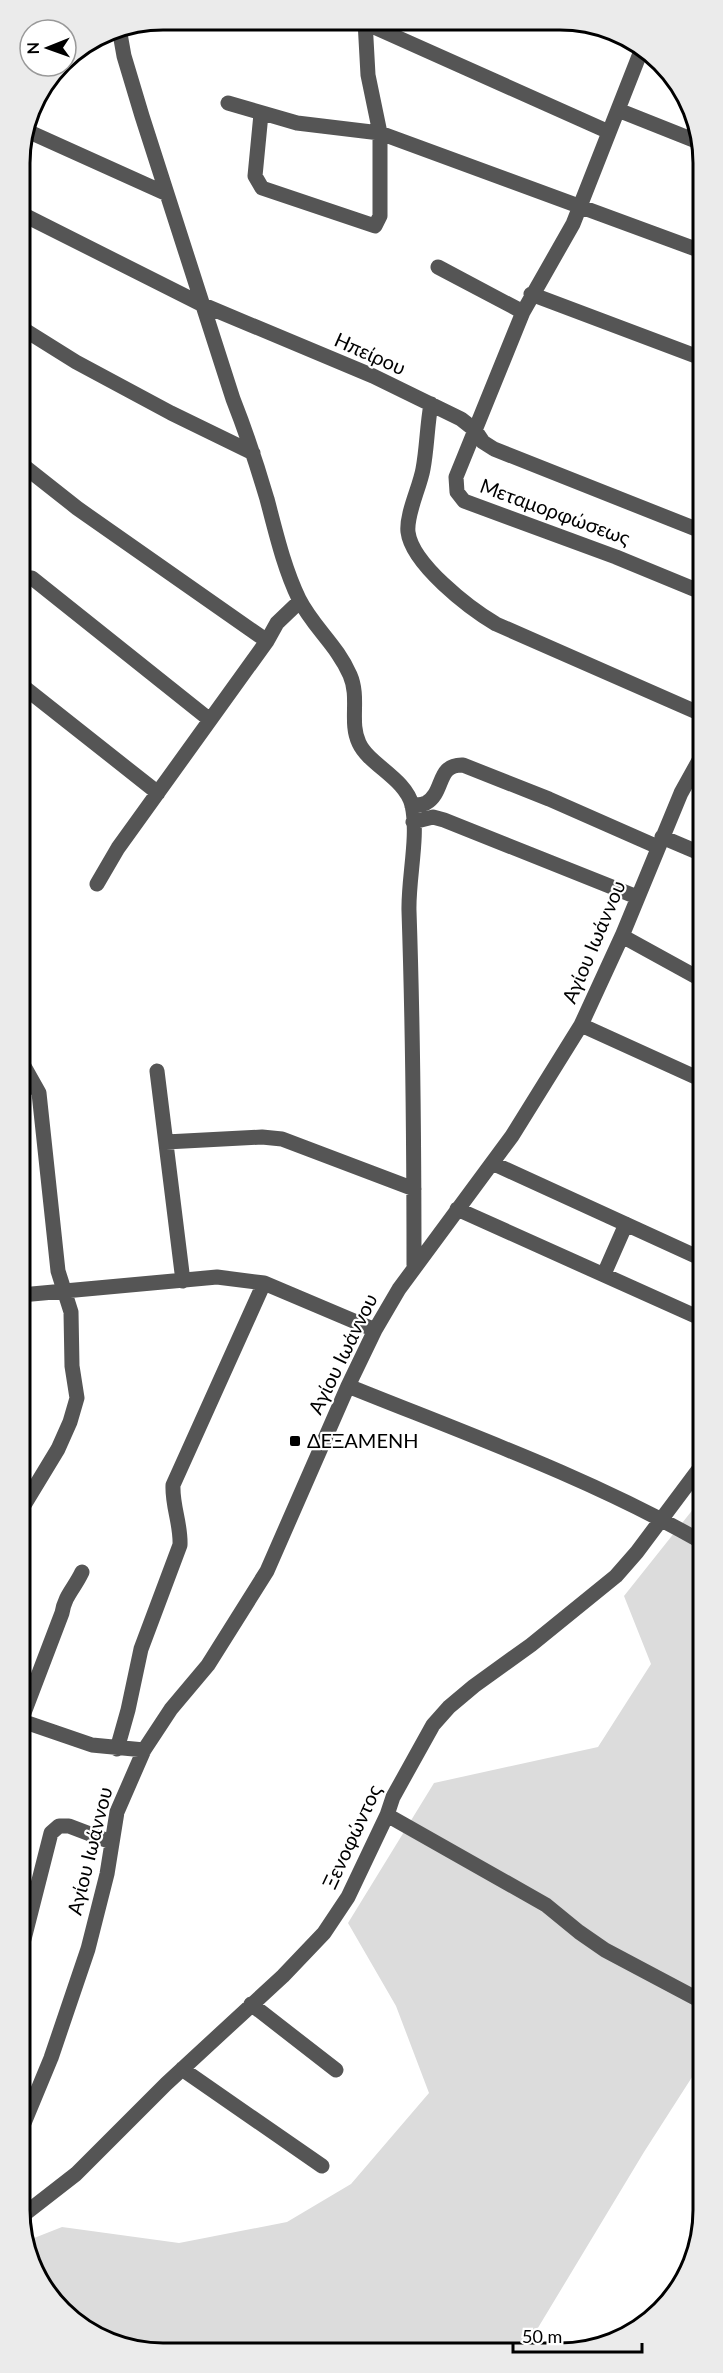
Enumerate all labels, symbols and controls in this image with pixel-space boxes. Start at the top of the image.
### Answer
north arrow [18,18,78,78]
text: N [23,42,42,55]
street label: Ηπείρου [331,327,410,379]
street label: Μεταμορφώσεως [477,473,634,549]
street label: Αγίου Ιωάννου [556,877,630,1007]
street label: Αγίου Ιωάννου [303,1289,382,1418]
place label: ΔΕΞΑΜΕΝΗ [307,1428,419,1452]
marker: ΔΕΞΑΜΕΝΗ [288,1434,302,1448]
street label: Ξενοφώντος [317,1781,386,1892]
street label: Αγίου Ιωάννου [62,1784,117,1917]
scale bar [513,2316,642,2354]
text: 50 m [522,2325,562,2347]

